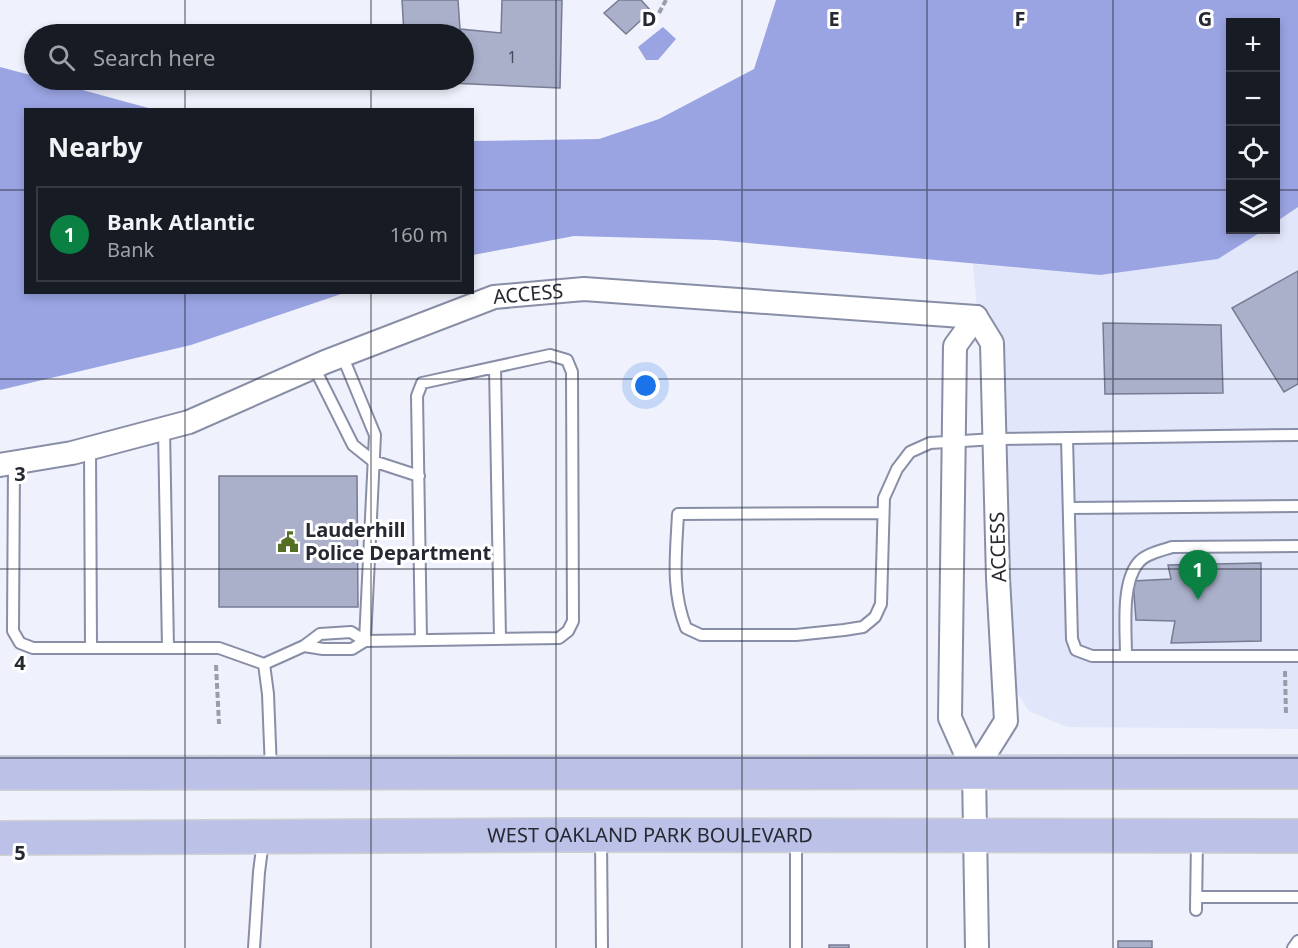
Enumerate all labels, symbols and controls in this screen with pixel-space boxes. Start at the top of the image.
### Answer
text: D [642,5,656,32]
text: E [828,5,840,32]
text: F [1015,5,1025,32]
text: G [1198,5,1212,32]
map controls [1226,18,1280,234]
button: + [1226,18,1280,72]
search box [24,24,474,90]
icon: search [45,41,78,74]
text: Search here [93,42,215,72]
house number: 1 [507,46,517,68]
button: − [1226,72,1280,126]
button: locate [1226,126,1280,180]
text: Nearby [48,129,143,165]
button: layers [1226,180,1280,234]
text: Bank Atlantic [107,206,255,236]
text: 1 [64,221,75,248]
text: 160 m [390,221,448,248]
text: Bank [107,236,154,263]
street label: ACCESS [492,277,564,310]
your location [631,371,660,400]
text: 3 [14,460,26,487]
street label: ACCESS [983,511,1012,583]
place label: Lauderhill Police Department [305,516,492,566]
public building icon: Lauderhill Police Department [276,530,300,554]
pin: 1 [1178,550,1218,600]
text: 4 [14,649,26,676]
street label: WEST OAKLAND PARK BOULEVARD [487,821,813,848]
text: 5 [14,839,26,866]

